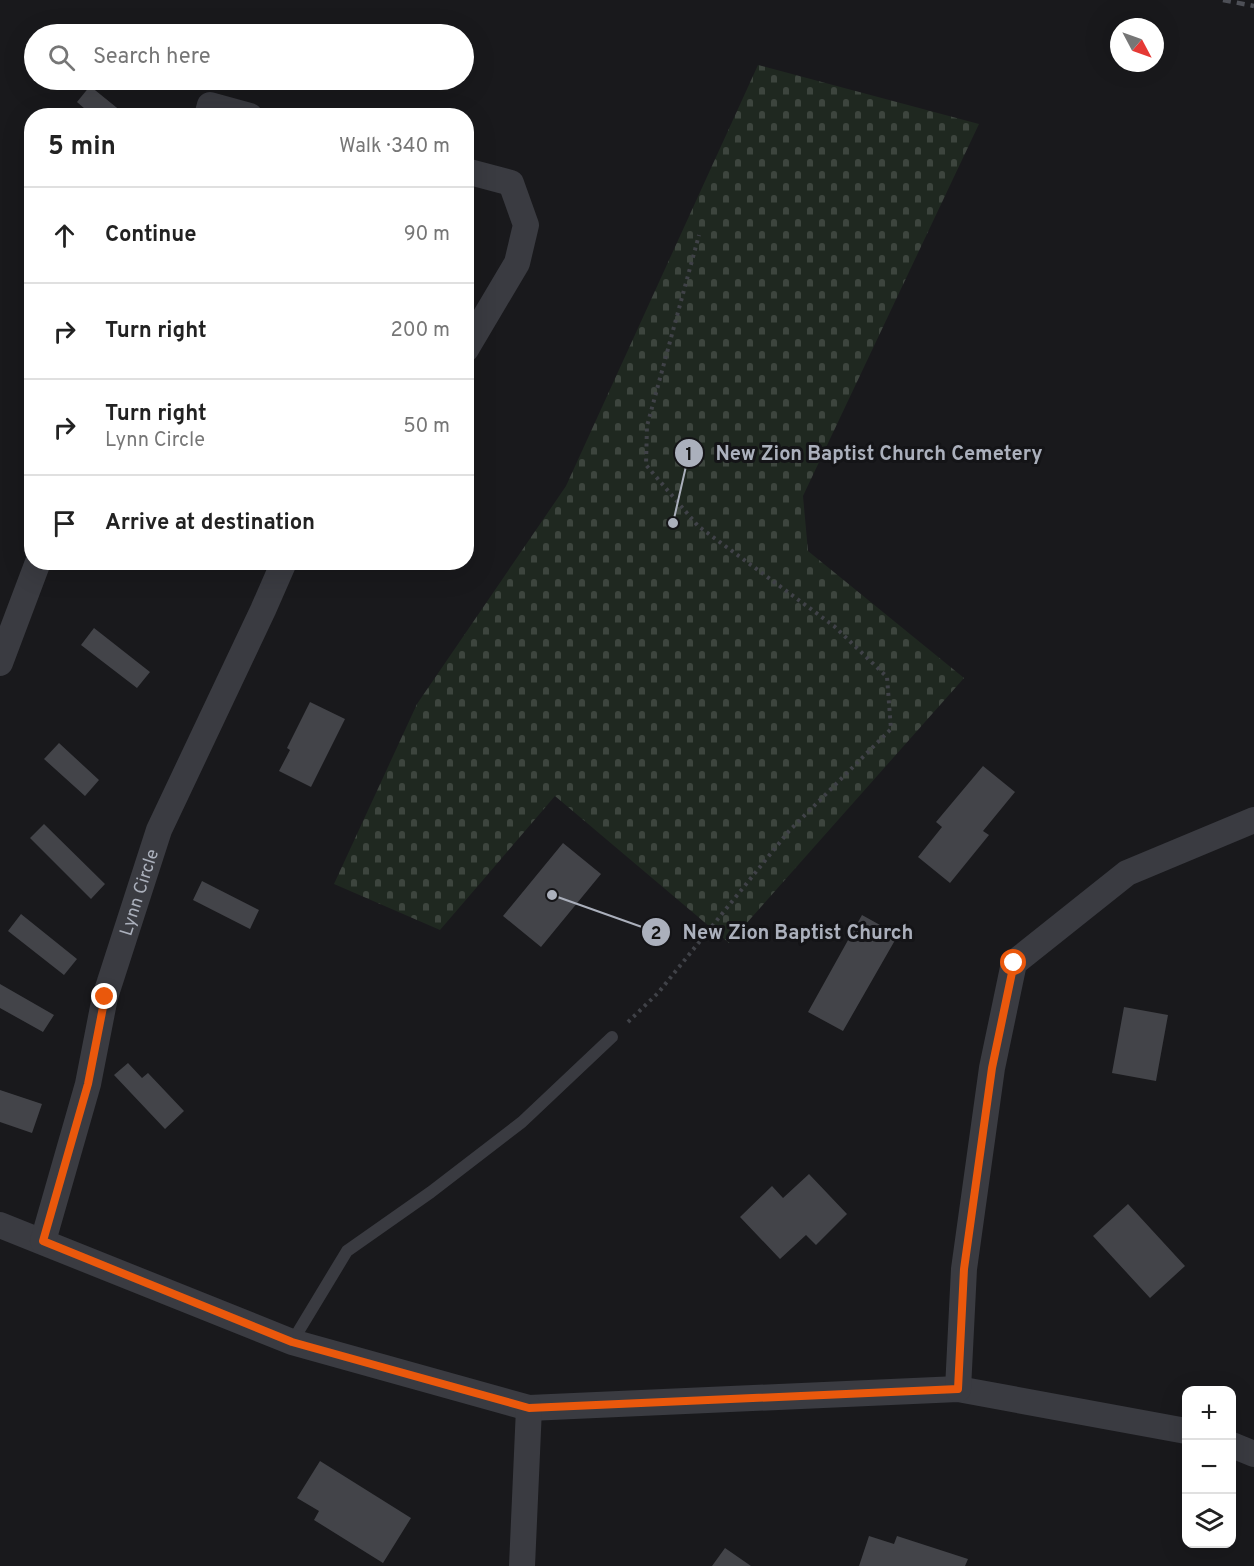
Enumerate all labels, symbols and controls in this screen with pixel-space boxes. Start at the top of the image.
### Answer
north arrow [1110,18,1164,72]
search box [24,24,474,90]
icon: search [45,41,78,74]
text: Search here [93,44,211,71]
text: 5 min [48,131,116,164]
text: Walk · 340 m [339,134,450,160]
icon: ahead [48,219,81,252]
text: Continue [105,222,196,249]
text: 90 m [404,222,450,248]
icon: right [48,315,81,348]
text: Turn right [105,318,207,345]
text: 200 m [391,318,450,344]
text: Turn right [105,401,207,428]
icon: right [48,411,81,444]
text: 50 m [403,414,450,440]
text: Lynn Circle [105,428,205,454]
callout: New Zion Baptist Church Cemetery [674,434,1055,472]
text: New Zion Baptist Church Cemetery [715,442,1043,468]
text: 1 [685,444,693,467]
icon: arrive [48,507,81,540]
text: Arrive at destination [105,510,315,537]
street label: Lynn Circle [115,846,165,939]
callout: New Zion Baptist Church [641,913,926,951]
text: New Zion Baptist Church [683,921,913,947]
text: 2 [650,923,662,946]
route start [1000,949,1026,975]
route end [91,983,117,1009]
map controls [1182,1386,1236,1548]
button: + [1182,1386,1236,1440]
button: − [1182,1440,1236,1494]
button: layers [1182,1494,1236,1548]

